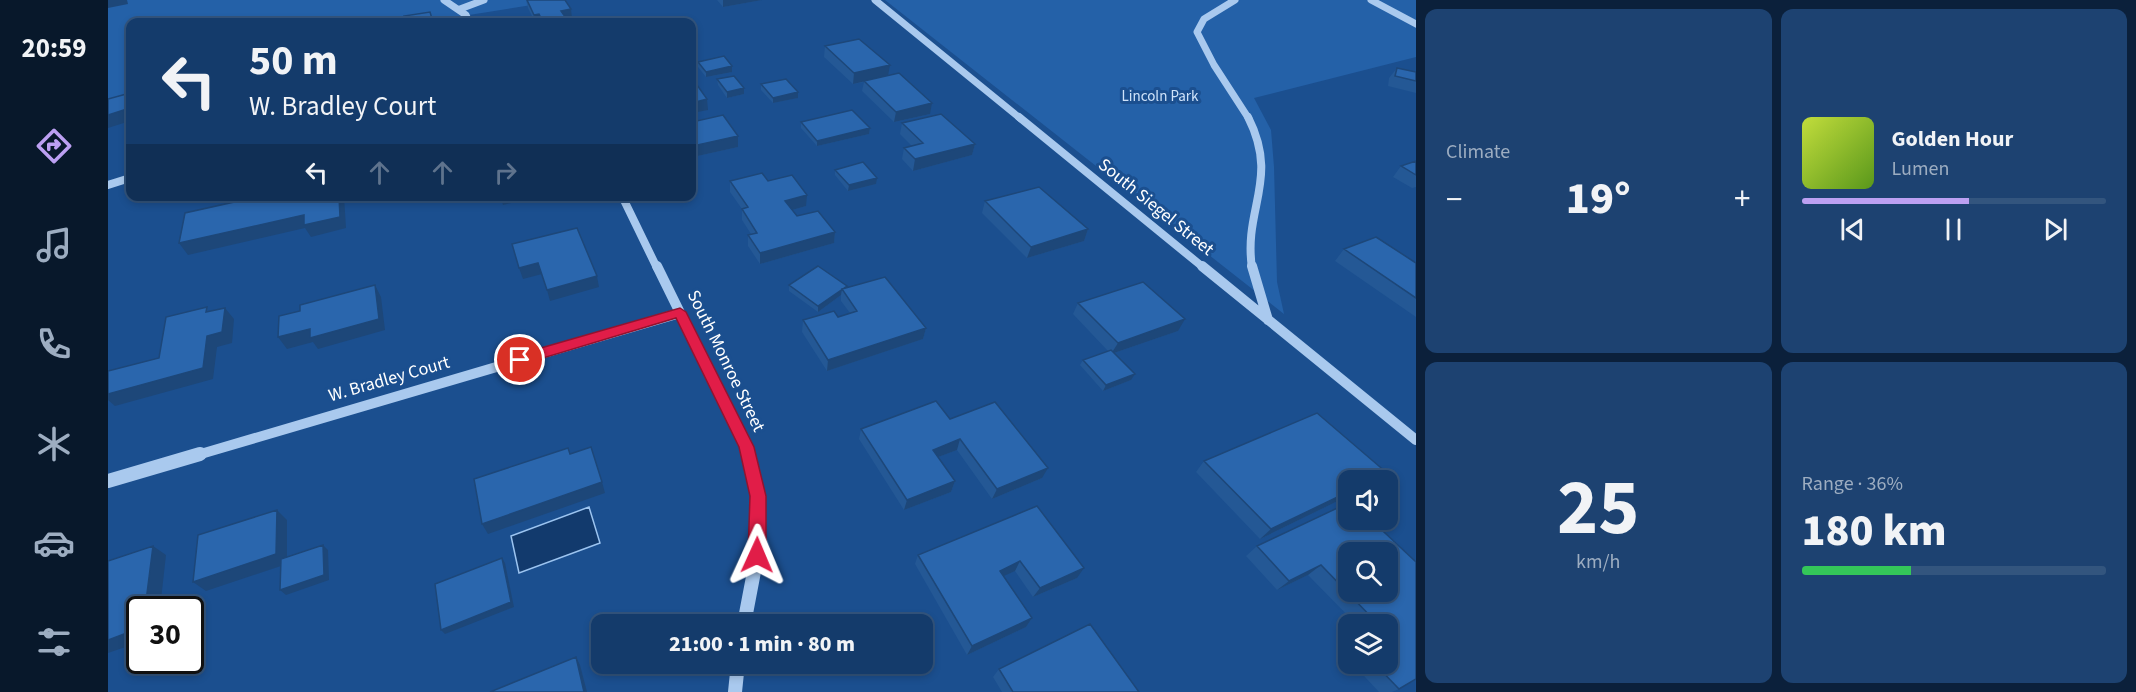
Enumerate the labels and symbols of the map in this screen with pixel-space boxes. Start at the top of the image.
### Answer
park label: Lincoln Park [1122,86,1199,107]
street label: South Siegel Street [1093,152,1219,262]
street label: South Monroe Street [681,286,771,436]
pin [494,334,545,385]
street label: W. Bradley Court [326,350,452,408]
position arrow [725,523,789,587]
speed limit sign: 30 [126,596,204,674]

